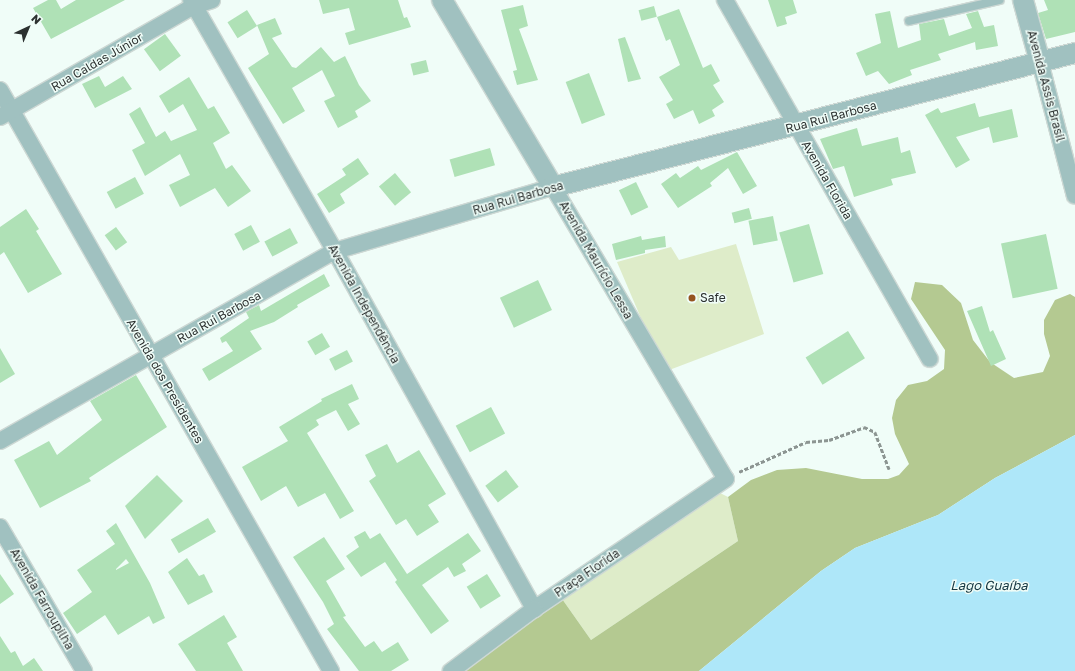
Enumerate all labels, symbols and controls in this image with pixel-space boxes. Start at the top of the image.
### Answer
north arrow [8,8,48,48]
text: N [29,11,44,27]
street label: Avenida Assis Brasil [1024,29,1068,143]
street label: Rua Caldas Júnior [49,30,145,94]
street label: Rua Rui Barbosa [784,98,878,136]
street label: Avenida Florida [799,138,855,222]
street label: Rua Rui Barbosa [471,178,565,218]
street label: Avenida Maurício Lessa [556,198,636,322]
street label: Avenida Independência [325,242,403,366]
street label: Rua Rui Barbosa [175,288,263,346]
place label: Safe [700,291,726,305]
marker: Safe [687,293,697,303]
street label: Avenida dos Presidentes [123,316,207,446]
street label: Avenida Farroupilha [7,546,77,652]
street label: Praça Florida [552,546,622,600]
water label: Lago Guaíba [950,577,1028,593]

